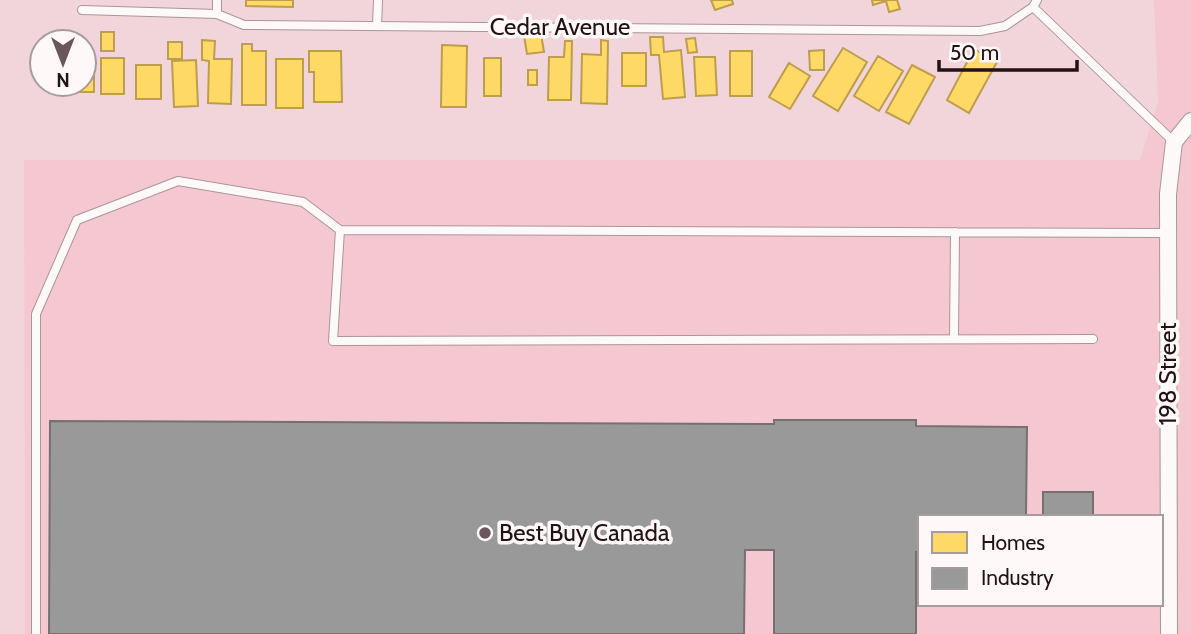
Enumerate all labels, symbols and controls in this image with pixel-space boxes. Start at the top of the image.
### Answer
street label: Cedar Avenue [490,12,630,41]
north arrow [28,28,98,98]
scale bar [939,28,1077,72]
text: 50 m [950,40,999,65]
text: N [56,68,70,91]
street label: 198 Street [1153,322,1182,426]
legend [918,515,1163,606]
place label: Best Buy Canada [499,518,670,547]
marker: Best Buy Canada [477,525,493,541]
text: Homes [981,530,1045,555]
text: Industry [981,565,1054,590]

